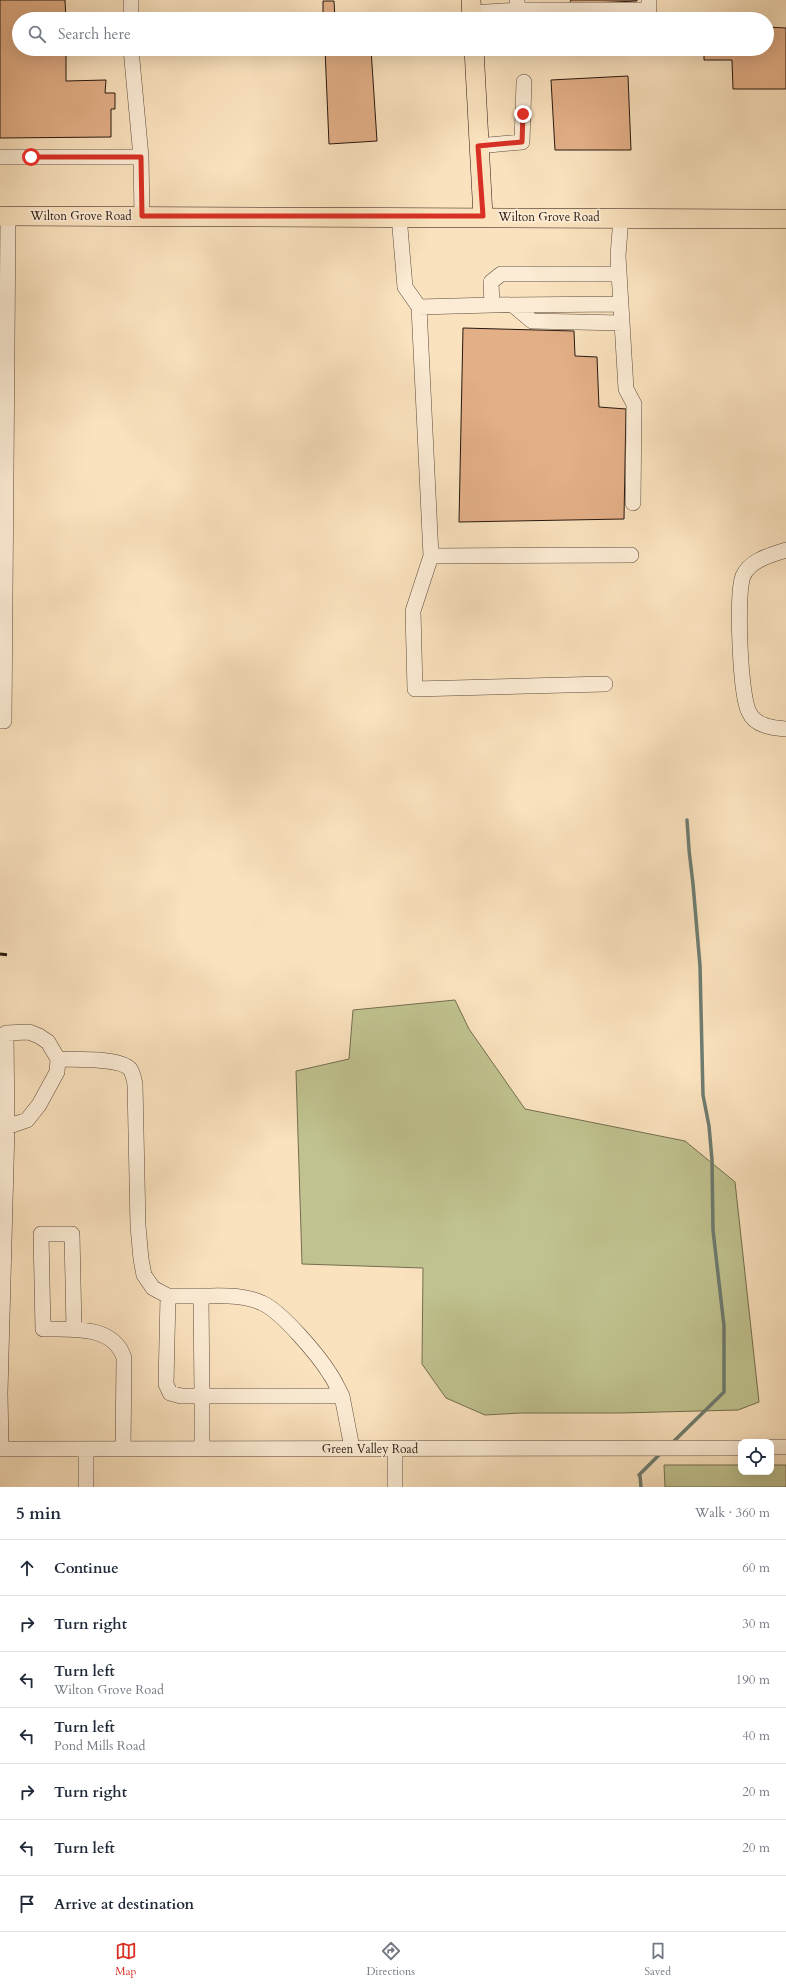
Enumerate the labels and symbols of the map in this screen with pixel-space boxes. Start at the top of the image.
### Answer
route end [514,105,532,123]
route start [22,148,40,166]
street label: Wilton Grove Road [29,208,132,224]
street label: Wilton Grove Road [497,209,600,225]
street label: Green Valley Road [322,1441,419,1457]

